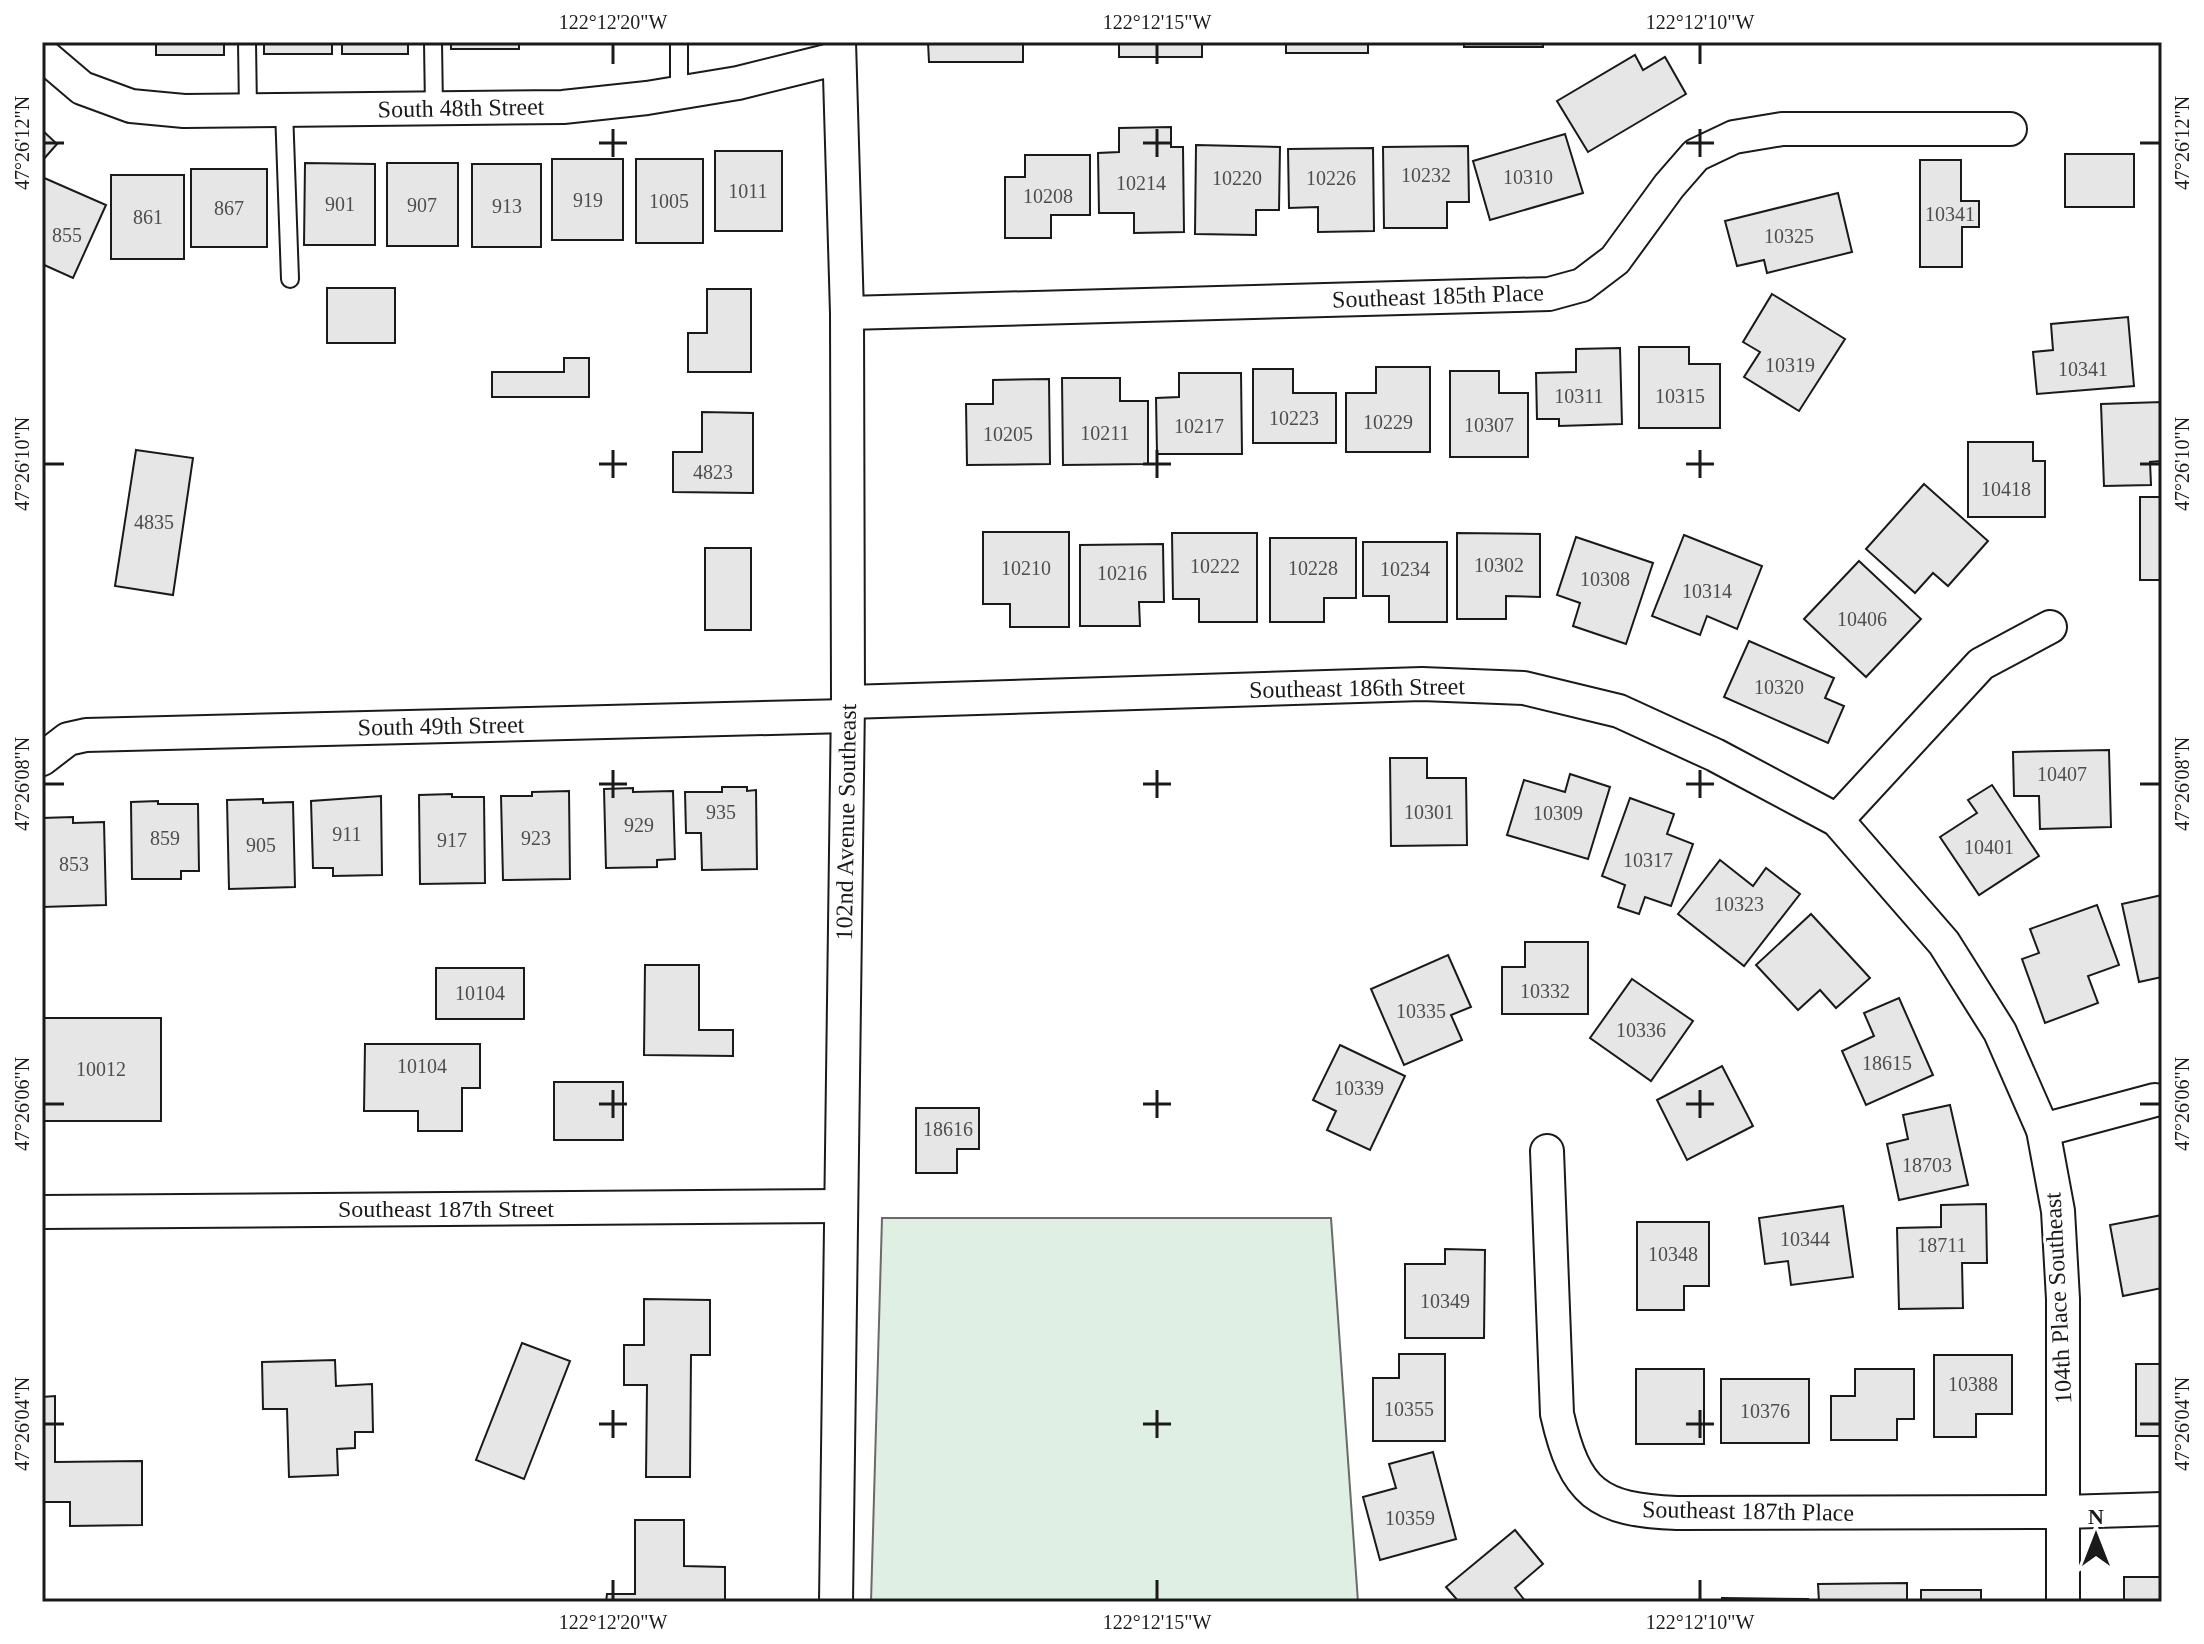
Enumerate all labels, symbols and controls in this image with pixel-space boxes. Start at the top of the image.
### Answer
text: 122°12'20"W [559,11,667,33]
text: 122°12'15"W [1103,11,1211,33]
text: 122°12'10"W [1646,11,1754,33]
street label: South 48th Street [377,94,545,122]
text: 47°26'12"N [11,96,33,190]
text: 47°26'12"N [2171,96,2193,190]
house number: 10232 [1401,164,1451,186]
house number: 10310 [1503,166,1553,188]
house number: 10220 [1212,167,1262,189]
house number: 10226 [1306,167,1356,189]
house number: 10214 [1116,172,1166,194]
house number: 1011 [728,180,768,202]
house number: 10208 [1023,185,1073,207]
house number: 919 [573,189,603,211]
house number: 1005 [649,190,689,212]
house number: 901 [325,193,355,215]
house number: 907 [407,194,437,216]
house number: 913 [492,195,522,217]
house number: 867 [214,197,244,219]
house number: 10341 [1925,203,1975,225]
house number: 861 [133,206,163,228]
house number: 855 [52,224,82,246]
house number: 10325 [1764,225,1814,247]
street label: Southeast 185th Place [1332,279,1544,313]
house number: 10319 [1765,354,1815,376]
house number: 10341 [2058,358,2108,380]
house number: 10311 [1554,385,1604,407]
house number: 10315 [1655,385,1705,407]
house number: 10223 [1269,407,1319,429]
house number: 10229 [1363,411,1413,433]
house number: 10307 [1464,414,1514,436]
house number: 10217 [1174,415,1224,437]
text: 47°26'10"N [11,417,33,511]
text: 47°26'10"N [2171,417,2193,511]
house number: 10211 [1080,422,1130,444]
house number: 10205 [983,423,1033,445]
house number: 4823 [693,461,733,483]
house number: 10418 [1981,478,2031,500]
house number: 4835 [134,511,174,533]
house number: 10302 [1474,554,1524,576]
house number: 10222 [1190,555,1240,577]
house number: 10210 [1001,557,1051,579]
house number: 10228 [1288,557,1338,579]
house number: 10234 [1380,558,1430,580]
house number: 10216 [1097,562,1147,584]
house number: 10308 [1580,568,1630,590]
house number: 10314 [1682,580,1732,602]
house number: 10406 [1837,608,1887,630]
street label: Southeast 186th Street [1249,673,1466,703]
house number: 10320 [1754,676,1804,698]
street label: 102nd Avenue Southeast [831,703,861,941]
street label: South 49th Street [357,712,525,740]
text: 47°26'08"N [11,737,33,831]
text: 47°26'08"N [2171,737,2193,831]
house number: 10407 [2037,763,2087,785]
house number: 935 [706,801,736,823]
house number: 10301 [1404,801,1454,823]
house number: 10309 [1533,802,1583,824]
house number: 929 [624,814,654,836]
house number: 911 [332,823,362,845]
house number: 859 [150,827,180,849]
house number: 923 [521,827,551,849]
house number: 917 [437,829,467,851]
house number: 905 [246,834,276,856]
house number: 10401 [1964,836,2014,858]
house number: 10317 [1623,849,1673,871]
house number: 853 [59,853,89,875]
house number: 10323 [1714,893,1764,915]
house number: 10332 [1520,980,1570,1002]
house number: 10104 [455,982,505,1004]
house number: 10335 [1396,1000,1446,1022]
house number: 10336 [1616,1019,1666,1041]
house number: 18615 [1862,1052,1912,1074]
house number: 10104 [397,1055,447,1077]
text: 47°26'06"N [11,1057,33,1151]
text: 47°26'06"N [2171,1057,2193,1151]
house number: 10012 [76,1058,126,1080]
house number: 10339 [1334,1077,1384,1099]
house number: 18616 [923,1118,973,1140]
house number: 18703 [1902,1154,1952,1176]
street label: 104th Place Southeast [2039,1191,2077,1405]
street label: Southeast 187th Street [338,1196,554,1222]
house number: 10344 [1780,1228,1830,1250]
house number: 18711 [1917,1234,1967,1256]
house number: 10348 [1648,1243,1698,1265]
house number: 10349 [1420,1290,1470,1312]
house number: 10388 [1948,1373,1998,1395]
text: 47°26'04"N [11,1377,33,1471]
text: 47°26'04"N [2171,1377,2193,1471]
house number: 10355 [1384,1398,1434,1420]
house number: 10376 [1740,1400,1790,1422]
street label: Southeast 187th Place [1642,1496,1854,1526]
north arrow [2056,1496,2136,1576]
text: N [2088,1504,2104,1529]
house number: 10359 [1385,1507,1435,1529]
text: 122°12'20"W [559,1611,667,1633]
text: 122°12'15"W [1103,1611,1211,1633]
text: 122°12'10"W [1646,1611,1754,1633]

